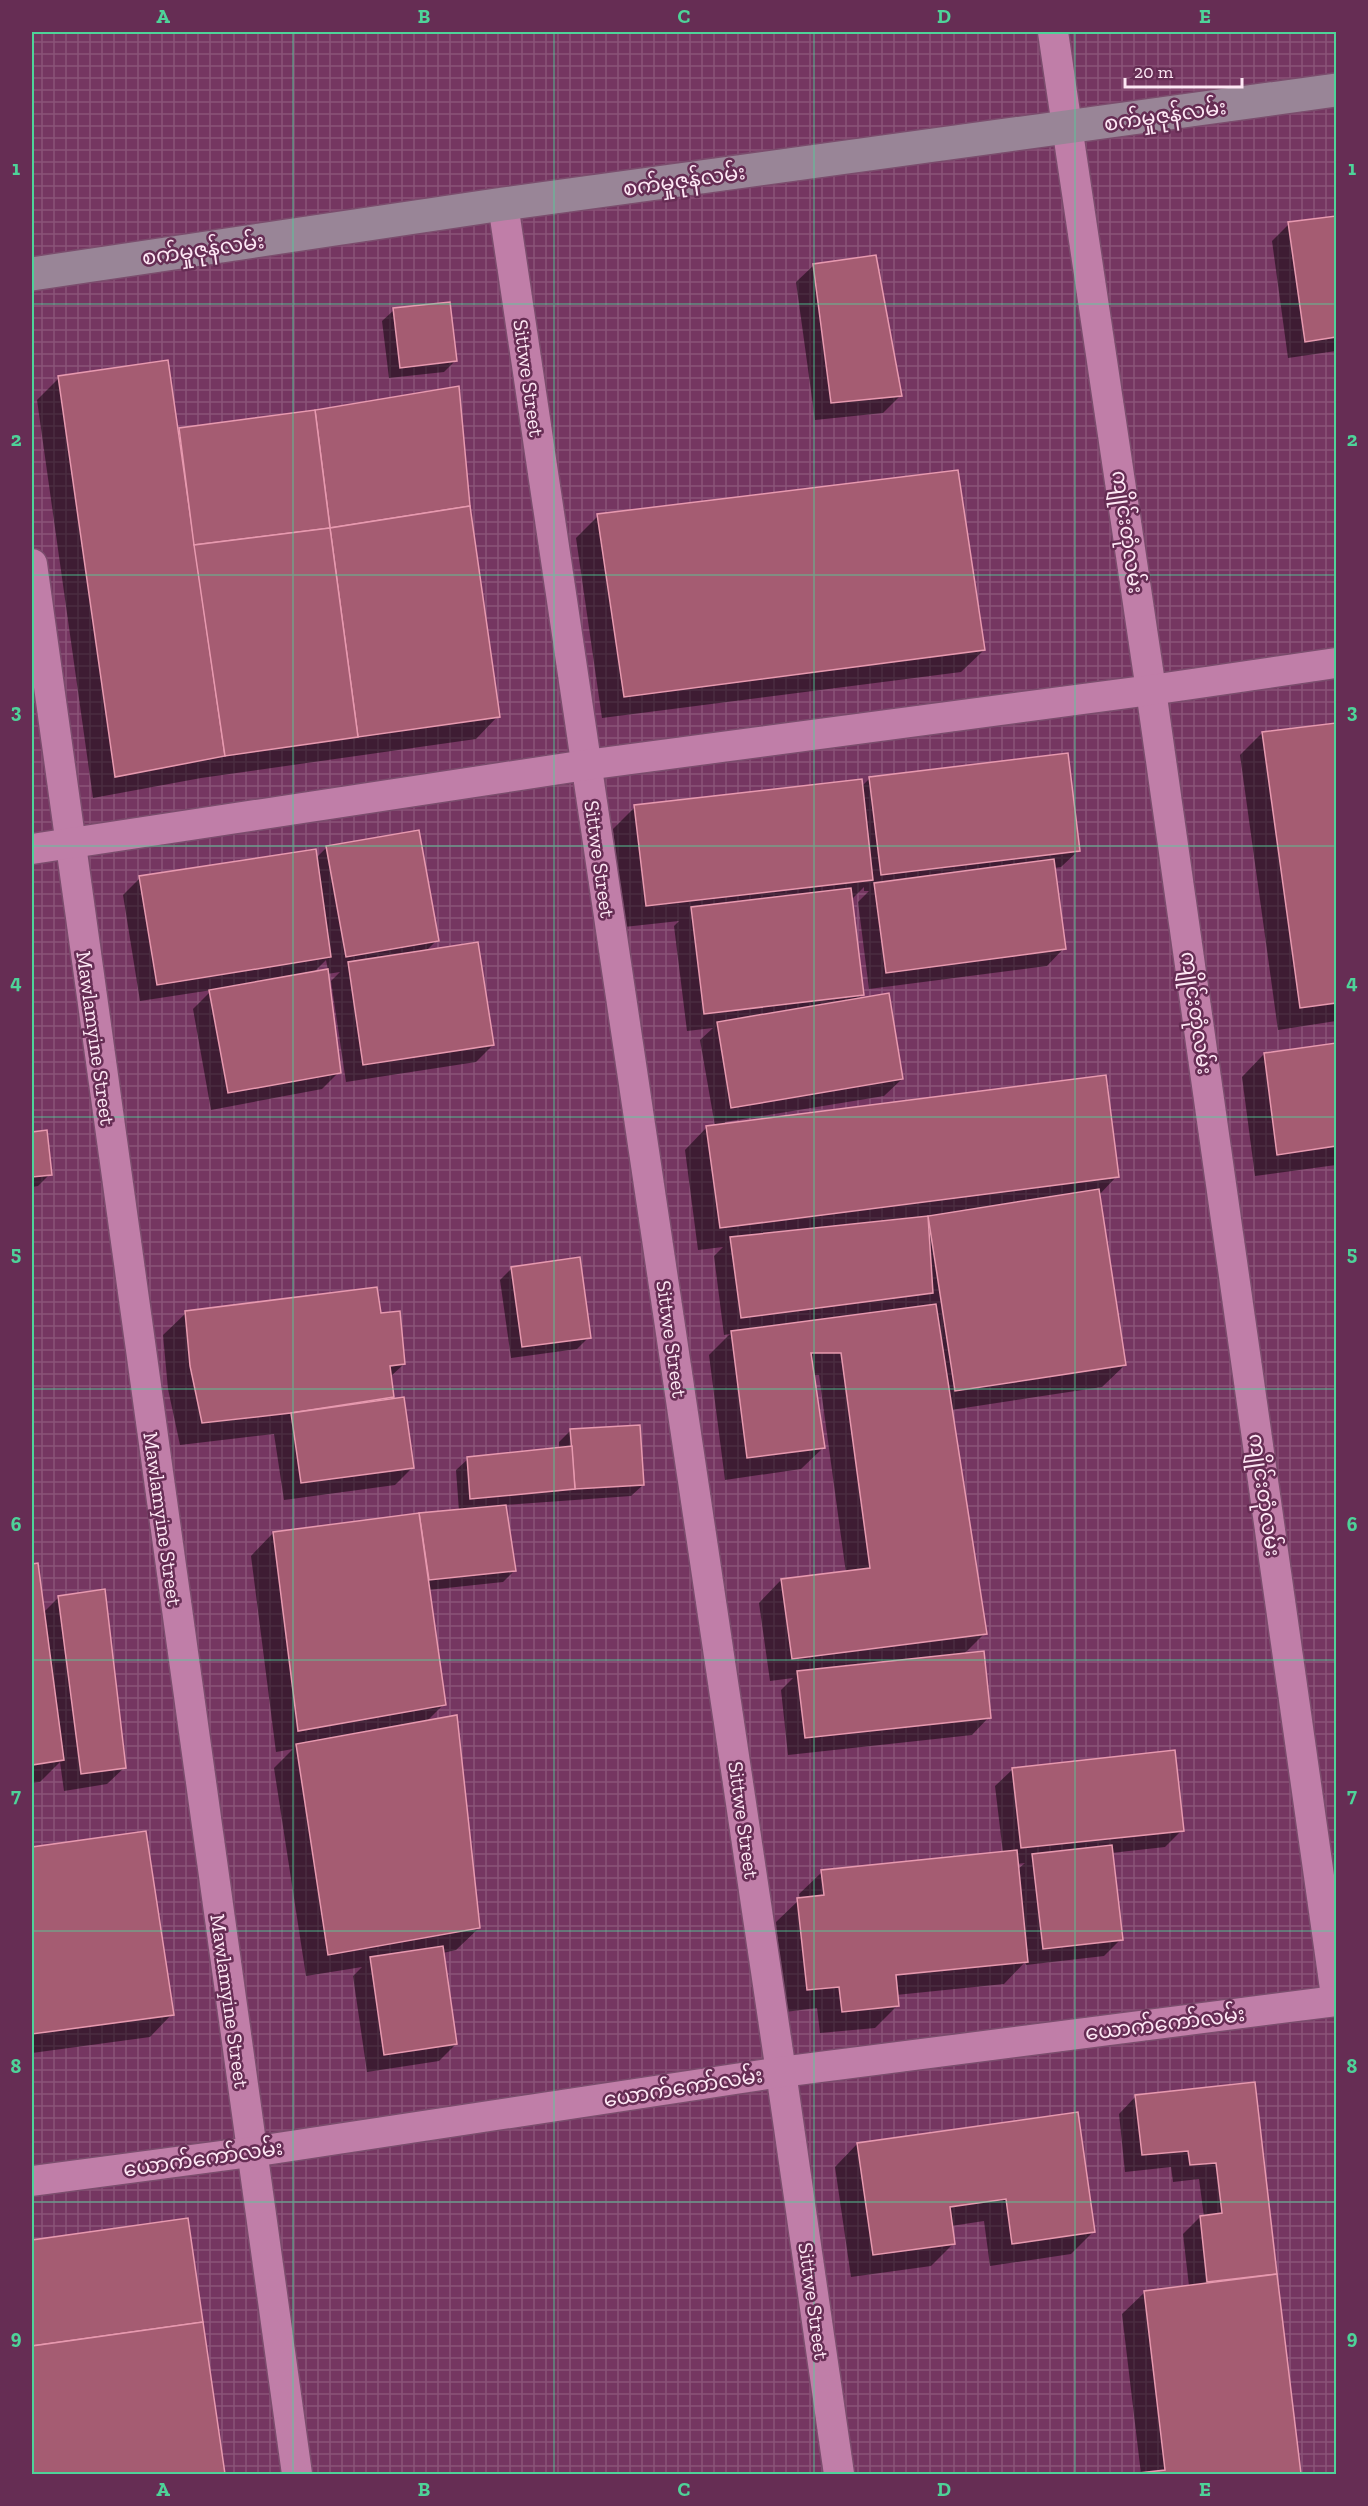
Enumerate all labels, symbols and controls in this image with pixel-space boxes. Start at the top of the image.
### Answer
text: A [156,4,170,28]
text: B [418,4,430,28]
text: C [678,4,691,28]
text: D [937,4,951,28]
text: E [1199,4,1211,28]
scale bar [1125,51,1242,89]
text: 20 m [1134,61,1174,83]
street label: စက်မှုဇုန်လမ်း [1102,91,1229,141]
text: 1 [12,156,20,180]
street label: စက်မှုဇုန်လမ်း [621,156,748,206]
text: 1 [1348,156,1356,180]
street label: စက်မှုဇုန်လမ်း [140,225,267,275]
street label: Sittwe Street [508,318,550,439]
text: 2 [11,427,22,451]
text: 2 [1347,427,1358,451]
street label: ကျိုင်းတုံလမ်း [1101,468,1152,596]
text: 3 [11,699,22,723]
text: 3 [1347,699,1358,723]
street label: Sittwe Street [579,799,621,920]
street label: Mawlamyine Street [71,949,121,1127]
street label: ကျိုင်းတုံလမ်း [1170,949,1221,1077]
text: 4 [10,970,22,994]
text: 4 [1346,970,1358,994]
text: 5 [11,1241,21,1265]
text: 5 [1347,1241,1357,1265]
street label: Sittwe Street [651,1279,693,1400]
street label: Mawlamyine Street [138,1430,188,1608]
street label: ကျိုင်းတုံလမ်း [1238,1431,1289,1559]
text: 6 [11,1512,22,1536]
text: 6 [1347,1512,1358,1536]
street label: Sittwe Street [723,1760,765,1881]
text: 7 [11,1783,21,1807]
text: 7 [1347,1783,1357,1807]
street label: Mawlamyine Street [205,1912,255,2090]
street label: ယောက်ကော်လမ်း [1083,1998,1246,2045]
text: 8 [11,2054,22,2078]
text: 8 [1347,2054,1358,2078]
street label: ယောက်ကော်လမ်း [601,2059,764,2112]
street label: ယောက်ကော်လမ်း [121,2131,284,2182]
street label: Sittwe Street [793,2241,835,2362]
text: 9 [11,2325,22,2349]
text: 9 [1347,2325,1358,2349]
text: A [156,2477,170,2501]
text: B [418,2477,430,2501]
text: C [678,2477,691,2501]
text: D [937,2477,951,2501]
text: E [1199,2477,1211,2501]

